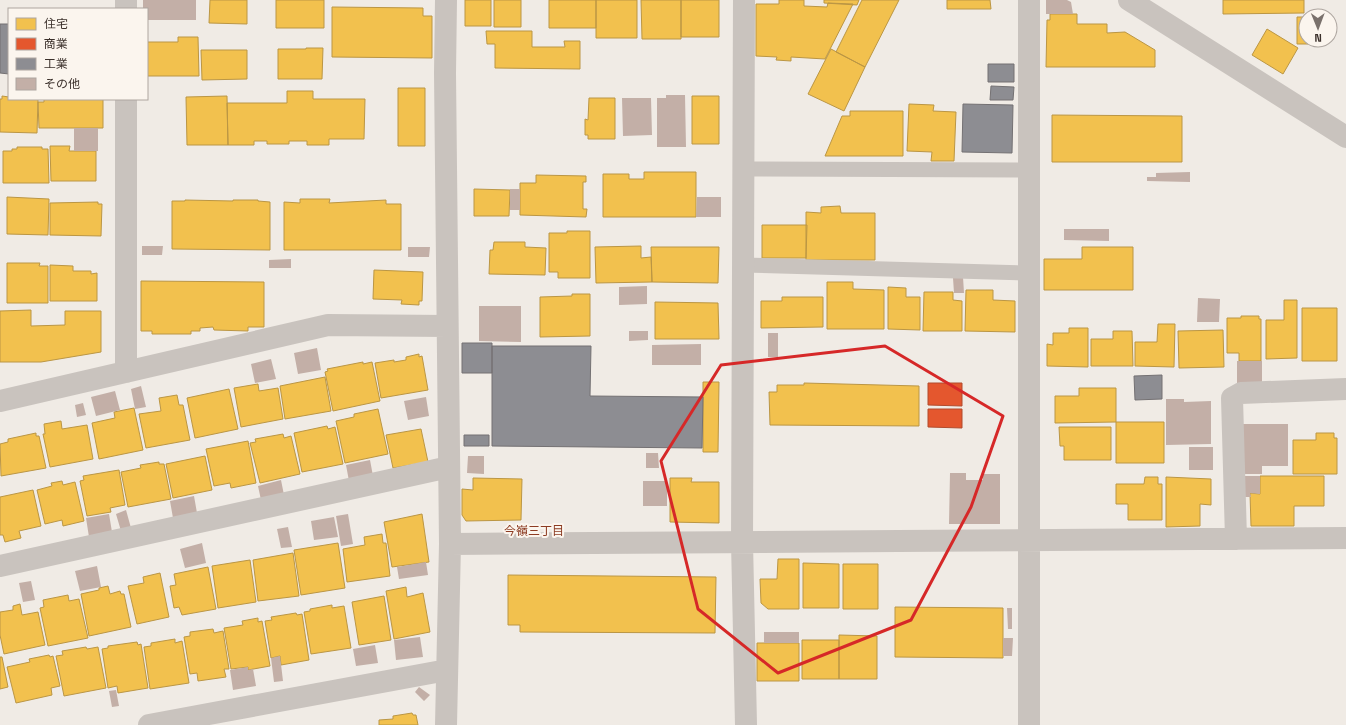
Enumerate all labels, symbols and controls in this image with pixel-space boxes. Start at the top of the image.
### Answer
legend [8,8,148,100]
north arrow [1298,8,1338,48]
text: 住宅 [44,16,68,32]
text: N [1314,31,1322,45]
text: 商業 [44,36,68,52]
text: 工業 [44,56,68,72]
text: その他 [44,76,80,92]
district label: 今嶺三丁目 [504,523,564,539]

